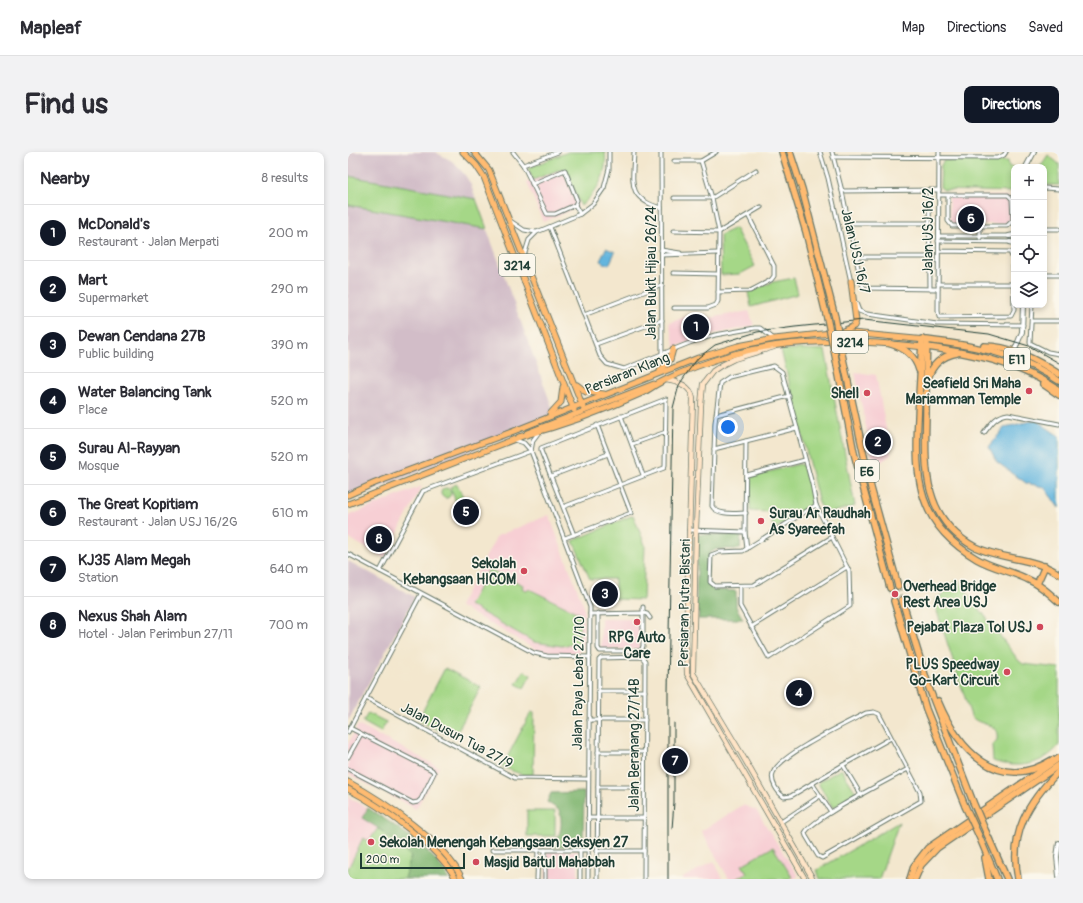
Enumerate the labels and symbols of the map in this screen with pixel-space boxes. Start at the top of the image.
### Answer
street label: Jalan USJ 16/2 [920,187,937,275]
pin: 6 [958,204,984,234]
street label: Jalan Bukit Hijau 26/24 [643,206,660,340]
street label: Jalan USJ 16/7 [837,207,874,296]
road number: 3214 [499,254,535,276]
pin: 1 [683,312,709,342]
road number: 3214 [832,331,868,353]
road number: E11 [1004,348,1030,370]
street label: Persiaran Klang [582,349,672,398]
place label: Seafield Sri Maha Mariamman Temple [906,375,1022,408]
place label: Shell [831,385,859,402]
marker: Seafield Sri Maha Mariamman Temple [1024,386,1034,396]
marker: Shell [862,388,872,398]
your location [718,417,738,437]
pin: 2 [865,427,891,457]
road number: E6 [855,460,879,482]
pin: 5 [453,497,479,527]
place label: Surau Ar Raudhah As Syareefah [769,505,871,538]
marker: Surau Ar Raudhah As Syareefah [756,516,766,526]
pin: 8 [366,524,392,554]
street label: Persiaran Putra Bistari [675,538,694,667]
place label: Sekolah Kebangsaan HICOM [403,555,516,588]
marker: Sekolah Kebangsaan HICOM [519,566,529,576]
place label: Overhead Bridge Rest Area USJ [903,578,997,611]
pin: 3 [592,579,618,609]
marker: Overhead Bridge Rest Area USJ [890,589,900,599]
street label: Jalan Paya Lebar 27/10 [569,616,588,750]
marker: RPG Auto Care [632,617,642,627]
place label: Pejabat Plaza Tol USJ [906,619,1032,636]
marker: Pejabat Plaza Tol USJ [1035,622,1045,632]
place label: RPG Auto Care [609,629,666,662]
place label: PLUS Speedway Go-Kart Circuit [906,656,999,689]
marker: PLUS Speedway Go-Kart Circuit [1002,667,1012,677]
street label: Jalan Beranang 27/14B [626,678,643,812]
pin: 4 [786,678,812,708]
street label: Jalan Dusun Tua 27/9 [398,699,516,772]
pin: 7 [662,746,688,776]
place label: Sekolah Menengah Kebangsaan Seksyen 27 [379,834,629,851]
marker: Sekolah Menengah Kebangsaan Seksyen 27 [366,837,376,847]
scale bar [360,851,465,870]
place label: Masjid Baitul Mahabbah [484,854,615,871]
marker: Masjid Baitul Mahabbah [471,857,481,867]

